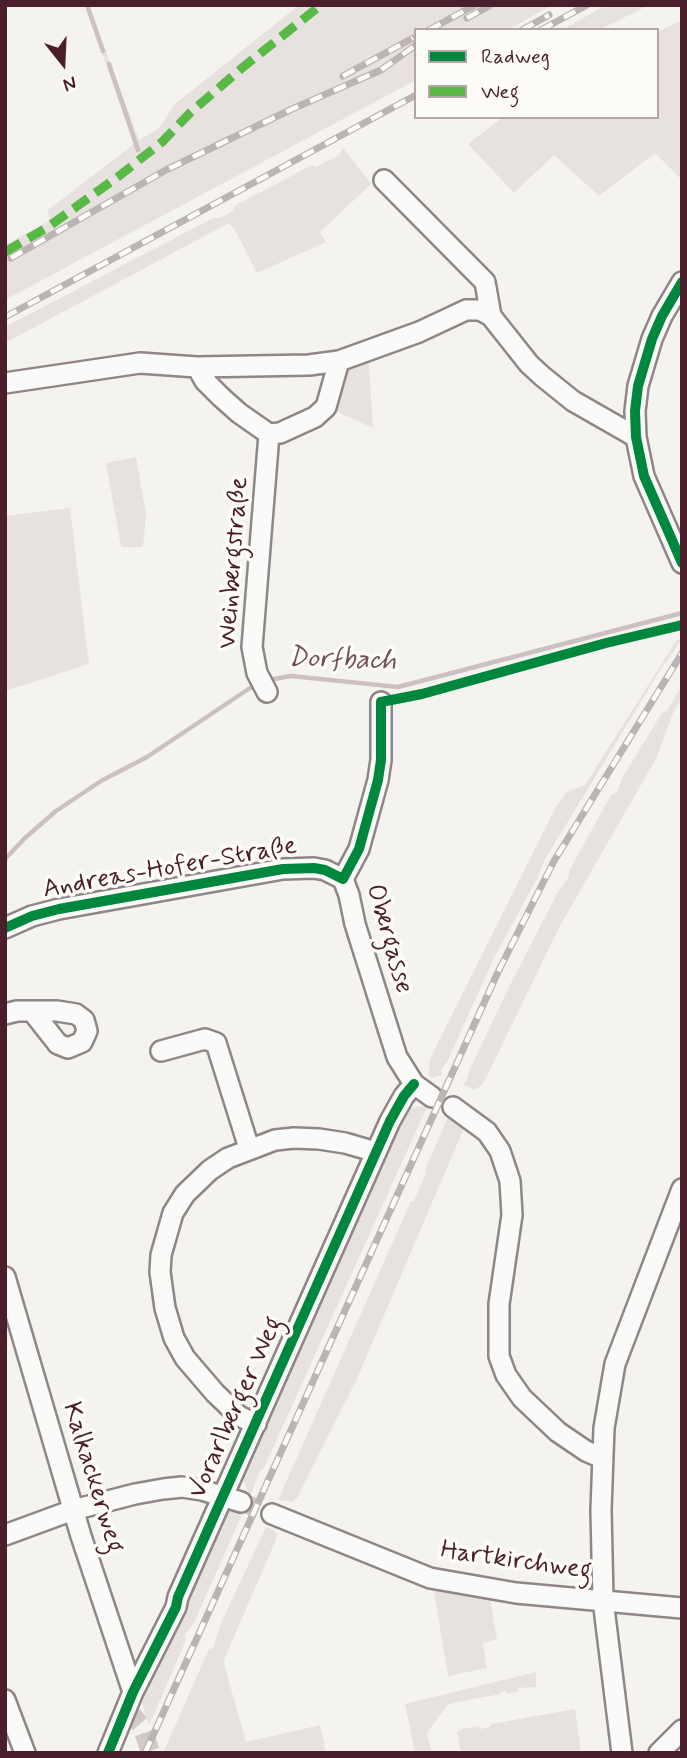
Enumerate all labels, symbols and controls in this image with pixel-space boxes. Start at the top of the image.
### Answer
north arrow [28,28,98,98]
legend [414,28,659,119]
text: Radweg [481,43,550,71]
text: N [60,70,80,97]
text: Weg [481,78,519,106]
street label: Weinbergstraße [213,476,257,650]
water label: Dorfbach [287,642,397,680]
street label: Andreas-Hofer-Straße [41,831,299,907]
street label: Obergasse [357,881,419,997]
street label: Vorarlberger Weg [183,1312,291,1504]
street label: Kalkackerweg [54,1399,130,1557]
street label: Hartkirchweg [438,1536,594,1588]

